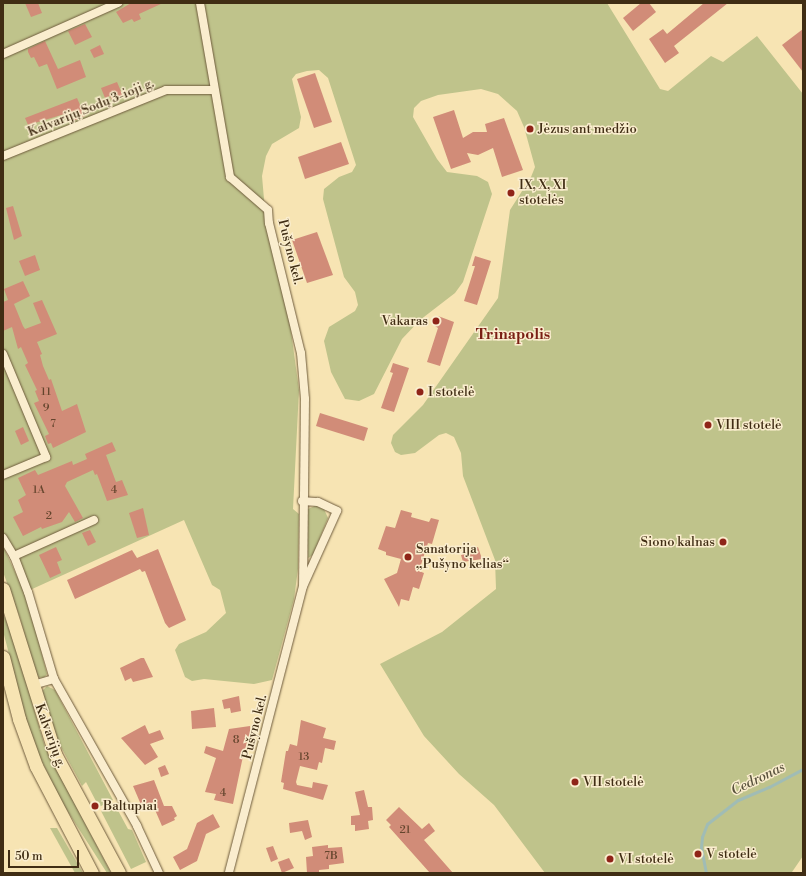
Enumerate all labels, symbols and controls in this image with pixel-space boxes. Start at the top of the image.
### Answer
street label: Kalvarijų Sodų 3-ioji g. [26,76,156,140]
place label: Jėzus ant medžio [538,121,637,137]
marker: Jėzus ant medžio [525,124,535,134]
place label: IX, X, XI stotelės [519,178,567,209]
marker: IX, X, XI stotelės [506,188,516,198]
street label: Pušyno kel. [274,218,306,286]
place label: Vakaras [382,313,428,329]
marker: Vakaras [431,316,441,326]
district label: Trinapolis [476,326,550,344]
place label: I stotelė [428,384,475,400]
house number: 11 [41,385,51,399]
marker: I stotelė [415,387,425,397]
house number: 9 [43,401,49,415]
house number: 7 [50,417,56,431]
place label: VIII stotelė [716,417,782,433]
marker: VIII stotelė [703,420,713,430]
house number: 1A [33,483,45,497]
house number: 4 [111,483,117,497]
house number: 2 [46,509,52,523]
place label: Siono kalnas [641,534,715,550]
marker: Siono kalnas [718,537,728,547]
place label: Sanatorija „Pušyno kelias“ [416,542,509,573]
marker: Sanatorija „Pušyno kelias“ [403,552,413,562]
street label: Pušyno kel. [239,693,271,761]
street label: Kalvarijų g. [31,702,69,770]
house number: 8 [233,733,239,747]
house number: 13 [299,750,309,764]
water label: Cedronas [728,759,788,799]
place label: VII stotelė [583,774,644,790]
marker: VII stotelė [570,777,580,787]
house number: 4 [220,786,226,800]
place label: Baltupiai [103,798,157,814]
marker: Baltupiai [90,801,100,811]
house number: 21 [399,823,411,837]
scale bar [10,842,81,868]
place label: V stotelė [706,846,757,862]
text: 50 m [15,849,43,864]
house number: 7B [324,849,338,863]
marker: V stotelė [693,849,703,859]
place label: VI stotelė [618,851,674,867]
marker: VI stotelė [605,854,615,864]

